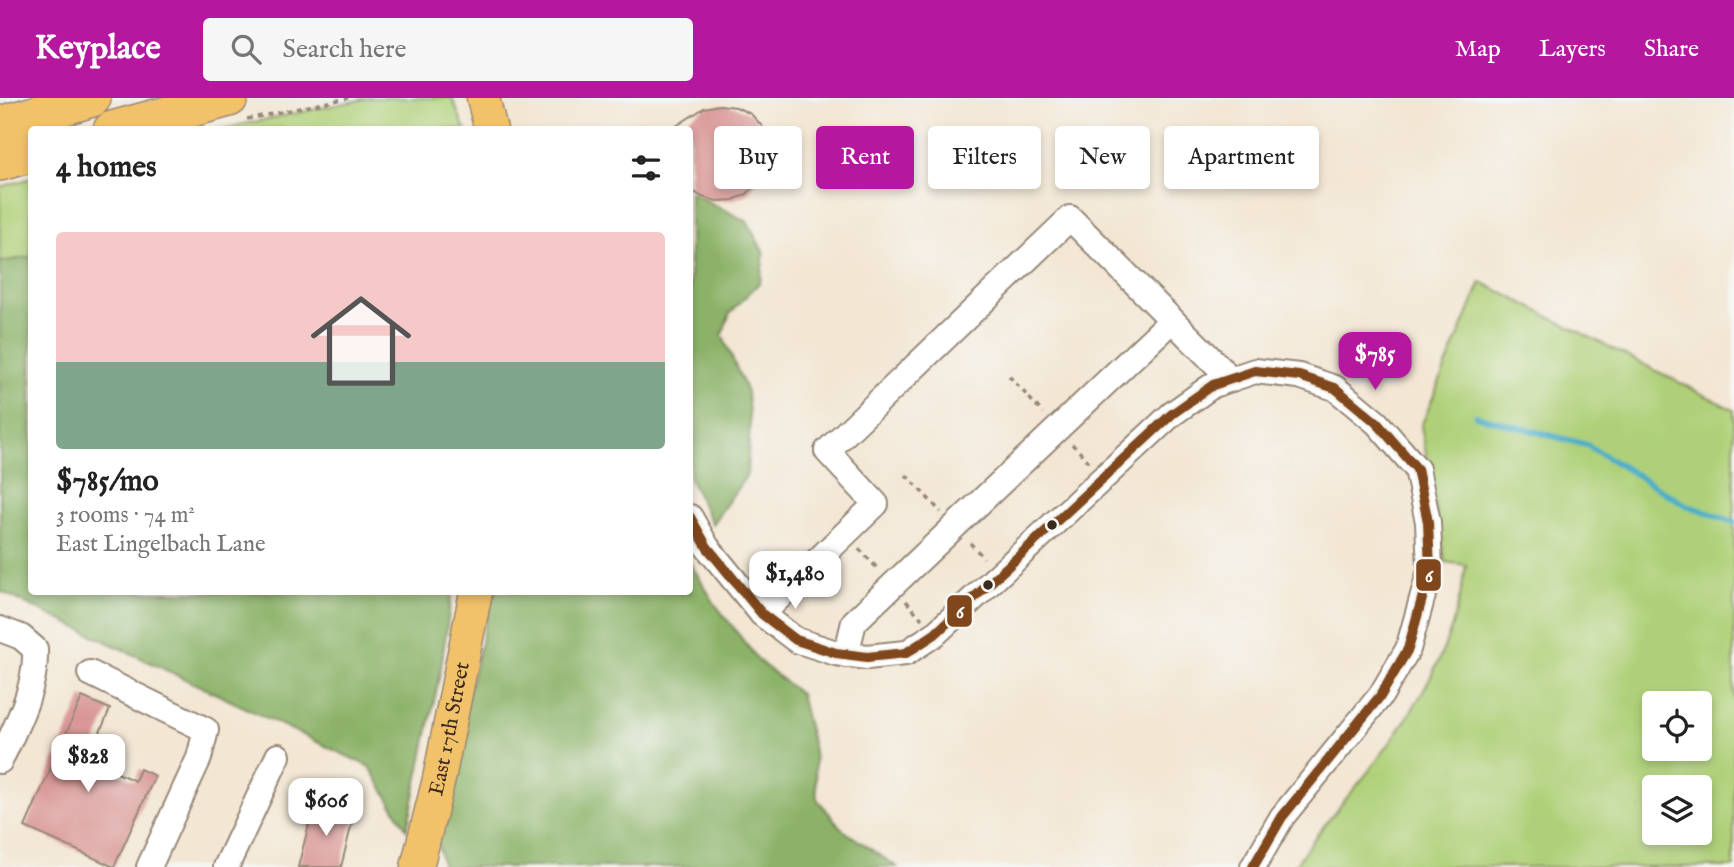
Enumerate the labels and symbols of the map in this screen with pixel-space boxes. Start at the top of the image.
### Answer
pin: $785 [1334,332,1416,392]
unlabelled marker [1045,518,1059,532]
pin: $1,480 [738,552,852,611]
line badge: 6 [1415,558,1442,592]
text: 6 [1425,565,1434,589]
unlabelled marker [981,578,995,592]
line badge: 6 [946,594,973,628]
text: 6 [956,601,965,625]
street label: East 17th Street [423,660,477,799]
pin: $828 [47,734,129,794]
pin: $606 [285,778,367,838]

